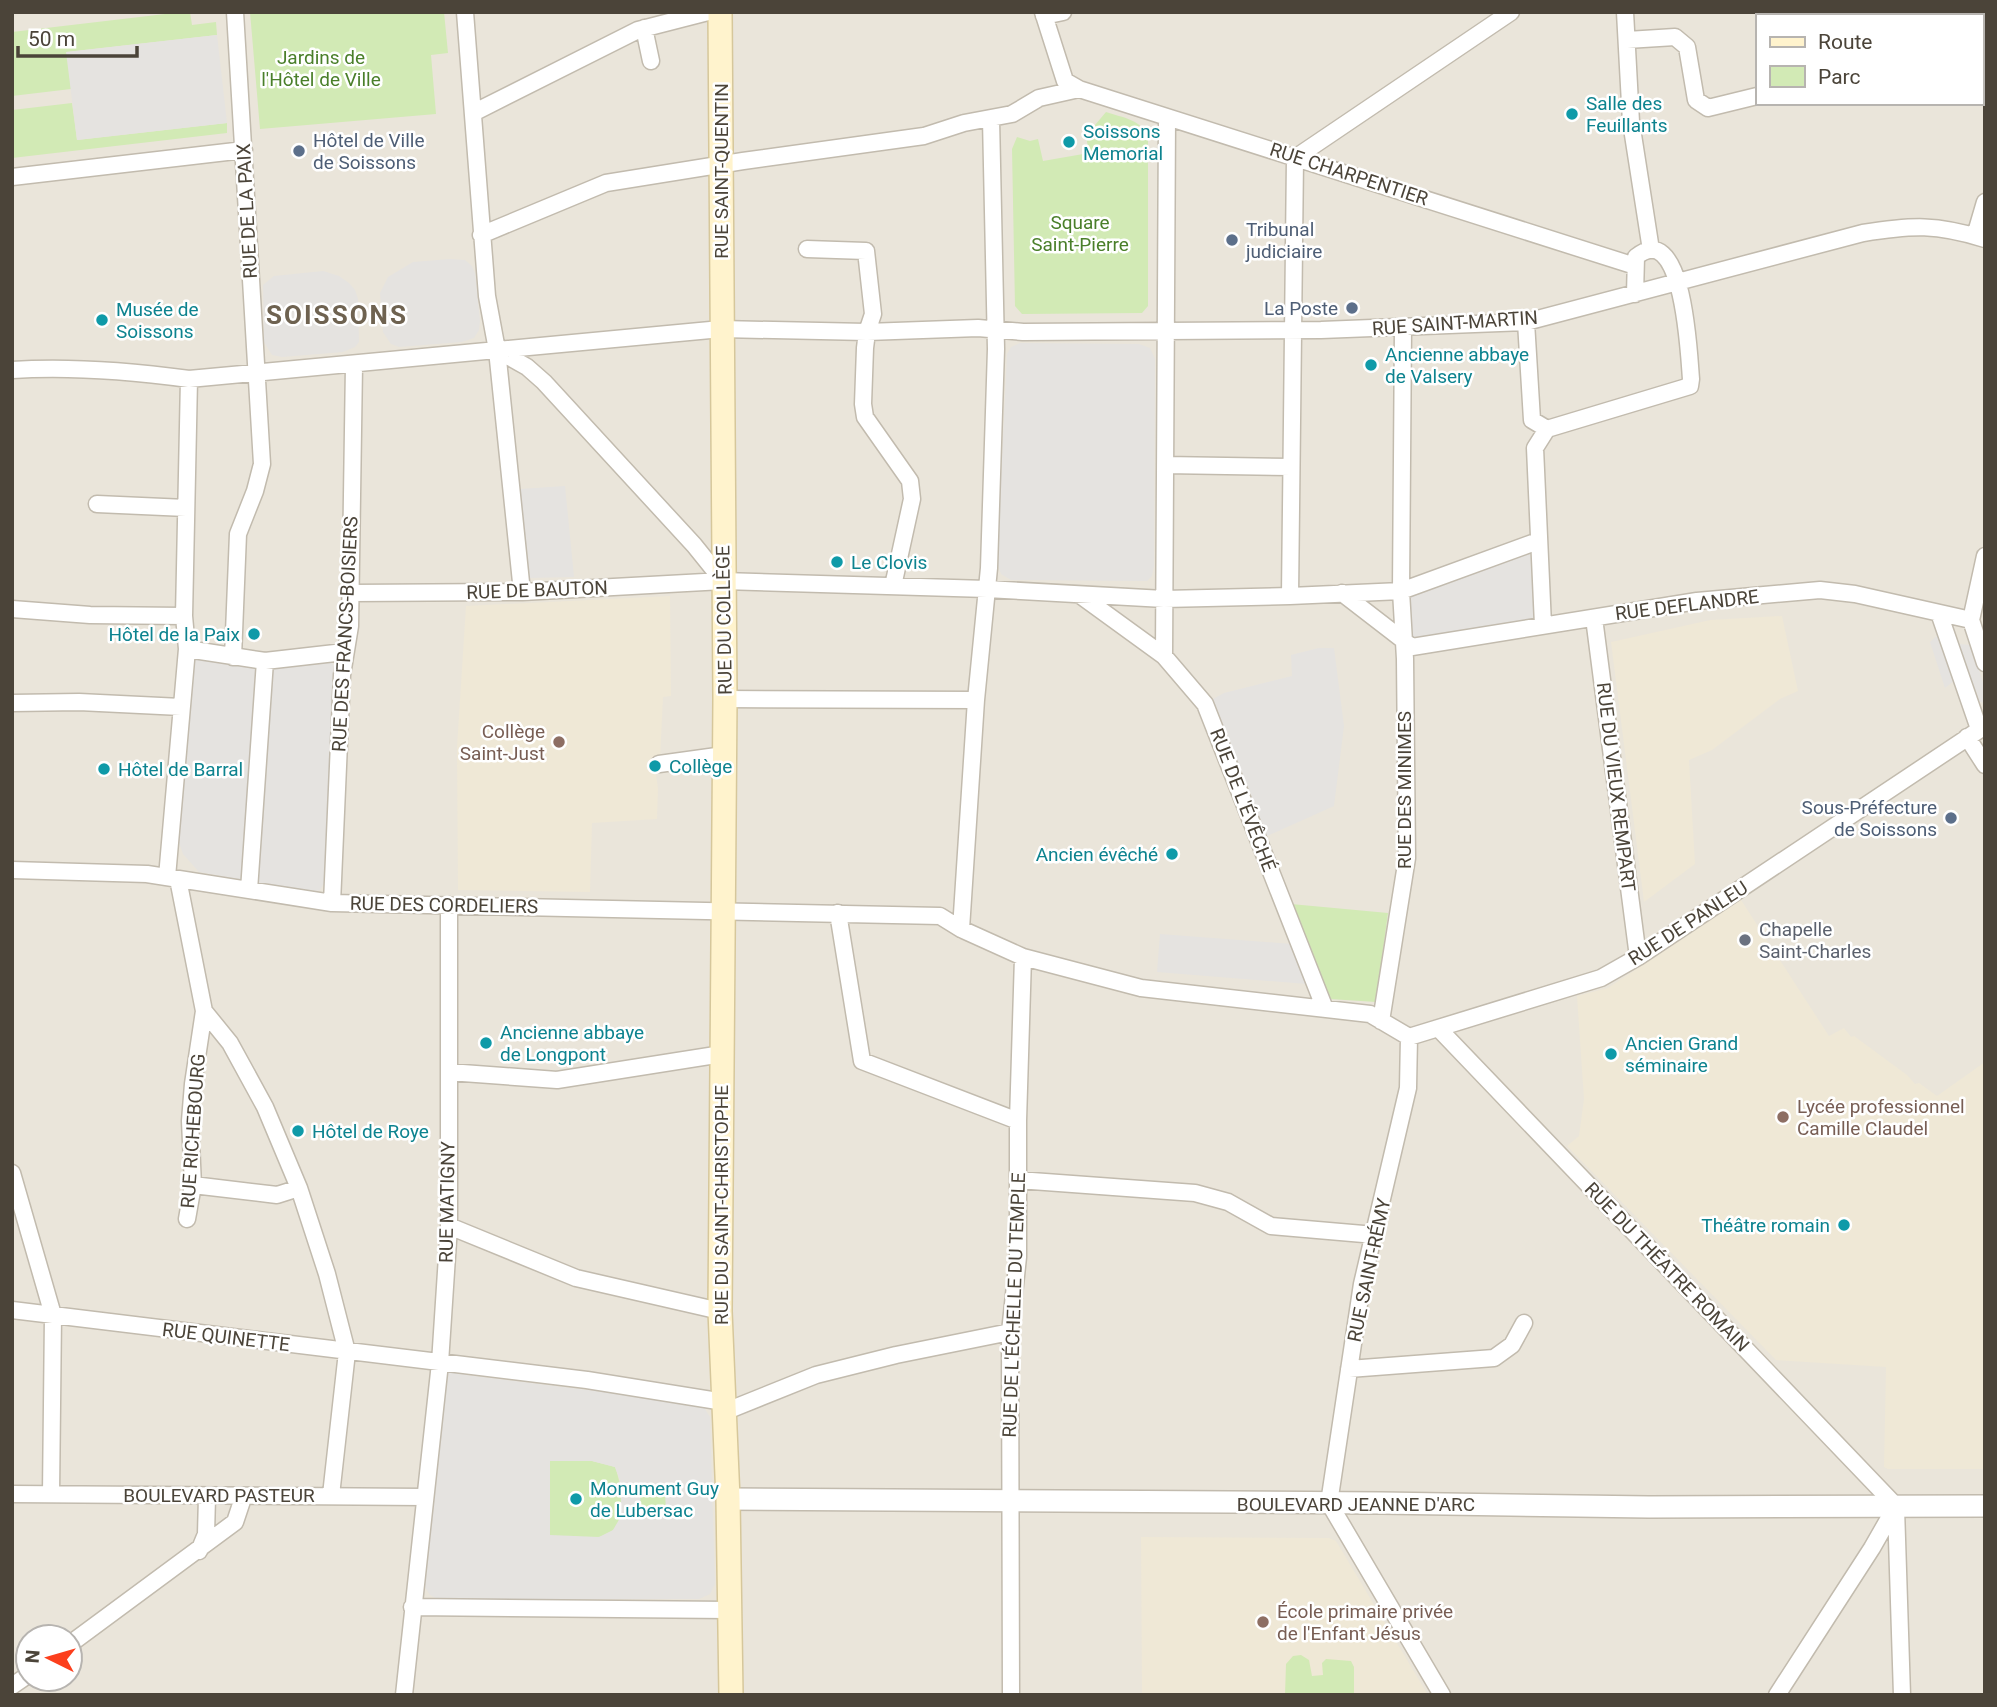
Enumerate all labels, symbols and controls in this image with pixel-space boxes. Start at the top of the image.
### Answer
scale bar [18,14,136,58]
legend [1756,14,1983,105]
text: 50 m [28,27,75,51]
text: Route [1818,30,1873,54]
park label: Jardins de l'Hôtel de Ville [261,46,381,91]
text: Parc [1818,65,1860,89]
street label: RUE SAINT-QUENTIN [710,83,733,259]
place label: Salle des Feuillants [1586,92,1668,137]
marker: Salle des Feuillants [1564,106,1580,122]
place label: Soissons Memorial [1083,120,1163,165]
place label: Hôtel de Ville de Soissons [313,129,425,174]
marker: Soissons Memorial [1061,134,1077,150]
street label: RUE CHARPENTIER [1267,138,1431,210]
street label: RUE DE LA PAIX [232,143,262,279]
marker: Hôtel de Ville de Soissons [291,143,307,159]
park label: Square Saint-Pierre [1031,211,1129,256]
place label: Tribunal judiciaire [1245,218,1322,263]
marker: Tribunal judiciaire [1224,232,1240,248]
place label: La Poste [1264,297,1338,320]
place label: Musée de Soissons [116,298,199,343]
district label: SOISSONS [266,300,408,330]
marker: La Poste [1344,300,1360,316]
street label: RUE SAINT-MARTIN [1371,306,1539,340]
marker: Musée de Soissons [94,312,110,328]
place label: Ancienne abbaye de Valsery [1385,343,1529,388]
marker: Ancienne abbaye de Valsery [1363,357,1379,373]
street label: RUE DES FRANCS-BOISIERS [327,515,363,753]
street label: RUE DU COLLÈGE [711,545,737,695]
place label: Le Clovis [851,551,927,574]
marker: Le Clovis [829,554,845,570]
street label: RUE DE BAUTON [466,576,608,604]
street label: RUE DEFLANDRE [1614,585,1760,625]
place label: Hôtel de la Paix [109,623,241,646]
marker: Hôtel de la Paix [246,626,262,642]
street label: RUE DU VIEUX REMPART [1592,681,1640,893]
street label: RUE DES MINIMES [1393,711,1416,869]
place label: Collège Saint-Just [460,720,545,765]
street label: RUE DE L'ÉVÊCHÉ [1205,725,1281,875]
marker: Collège Saint-Just [551,734,567,750]
place label: Collège [669,755,732,778]
place label: Hôtel de Barral [118,758,243,781]
marker: Collège [647,758,663,774]
marker: Hôtel de Barral [96,761,112,777]
place label: Sous-Préfecture de Soissons [1802,796,1937,841]
marker: Sous-Préfecture de Soissons [1943,810,1959,826]
place label: Ancien évêché [1036,843,1158,866]
marker: Ancien évêché [1164,846,1180,862]
street label: RUE DE PANLEU [1624,876,1752,970]
street label: RUE DES CORDELIERS [350,892,538,918]
place label: Chapelle Saint-Charles [1759,918,1871,963]
marker: Chapelle Saint-Charles [1737,932,1753,948]
place label: Ancienne abbaye de Longpont [500,1021,644,1066]
place label: Ancien Grand séminaire [1625,1032,1738,1077]
marker: Ancienne abbaye de Longpont [478,1035,494,1051]
marker: Ancien Grand séminaire [1603,1046,1619,1062]
street label: RUE RICHEBOURG [176,1053,210,1209]
street label: RUE DU SAINT-CHRISTOPHE [710,1085,733,1325]
place label: Lycée professionnel Camille Claudel [1797,1095,1965,1140]
marker: Lycée professionnel Camille Claudel [1775,1109,1791,1125]
place label: Hôtel de Roye [312,1120,429,1143]
marker: Hôtel de Roye [290,1123,306,1139]
street label: RUE MATIGNY [434,1140,460,1263]
street label: RUE DE L'ÉCHELLE DU TEMPLE [998,1172,1030,1438]
street label: RUE DU THÉATRE ROMAIN [1580,1177,1754,1357]
street label: RUE SAINT-RÉMY [1343,1195,1396,1344]
place label: Théâtre romain [1701,1214,1830,1237]
marker: Théâtre romain [1836,1217,1852,1233]
street label: RUE QUINETTE [161,1318,291,1356]
place label: Monument Guy de Lubersac [590,1477,719,1522]
street label: BOULEVARD PASTEUR [123,1484,315,1507]
marker: Monument Guy de Lubersac [568,1491,584,1507]
street label: BOULEVARD JEANNE D'ARC [1237,1493,1475,1516]
place label: École primaire privée de l'Enfant Jésus [1277,1600,1453,1645]
marker: École primaire privée de l'Enfant Jésus [1255,1614,1271,1630]
north arrow [14,1623,84,1693]
text: N [21,1649,45,1664]

